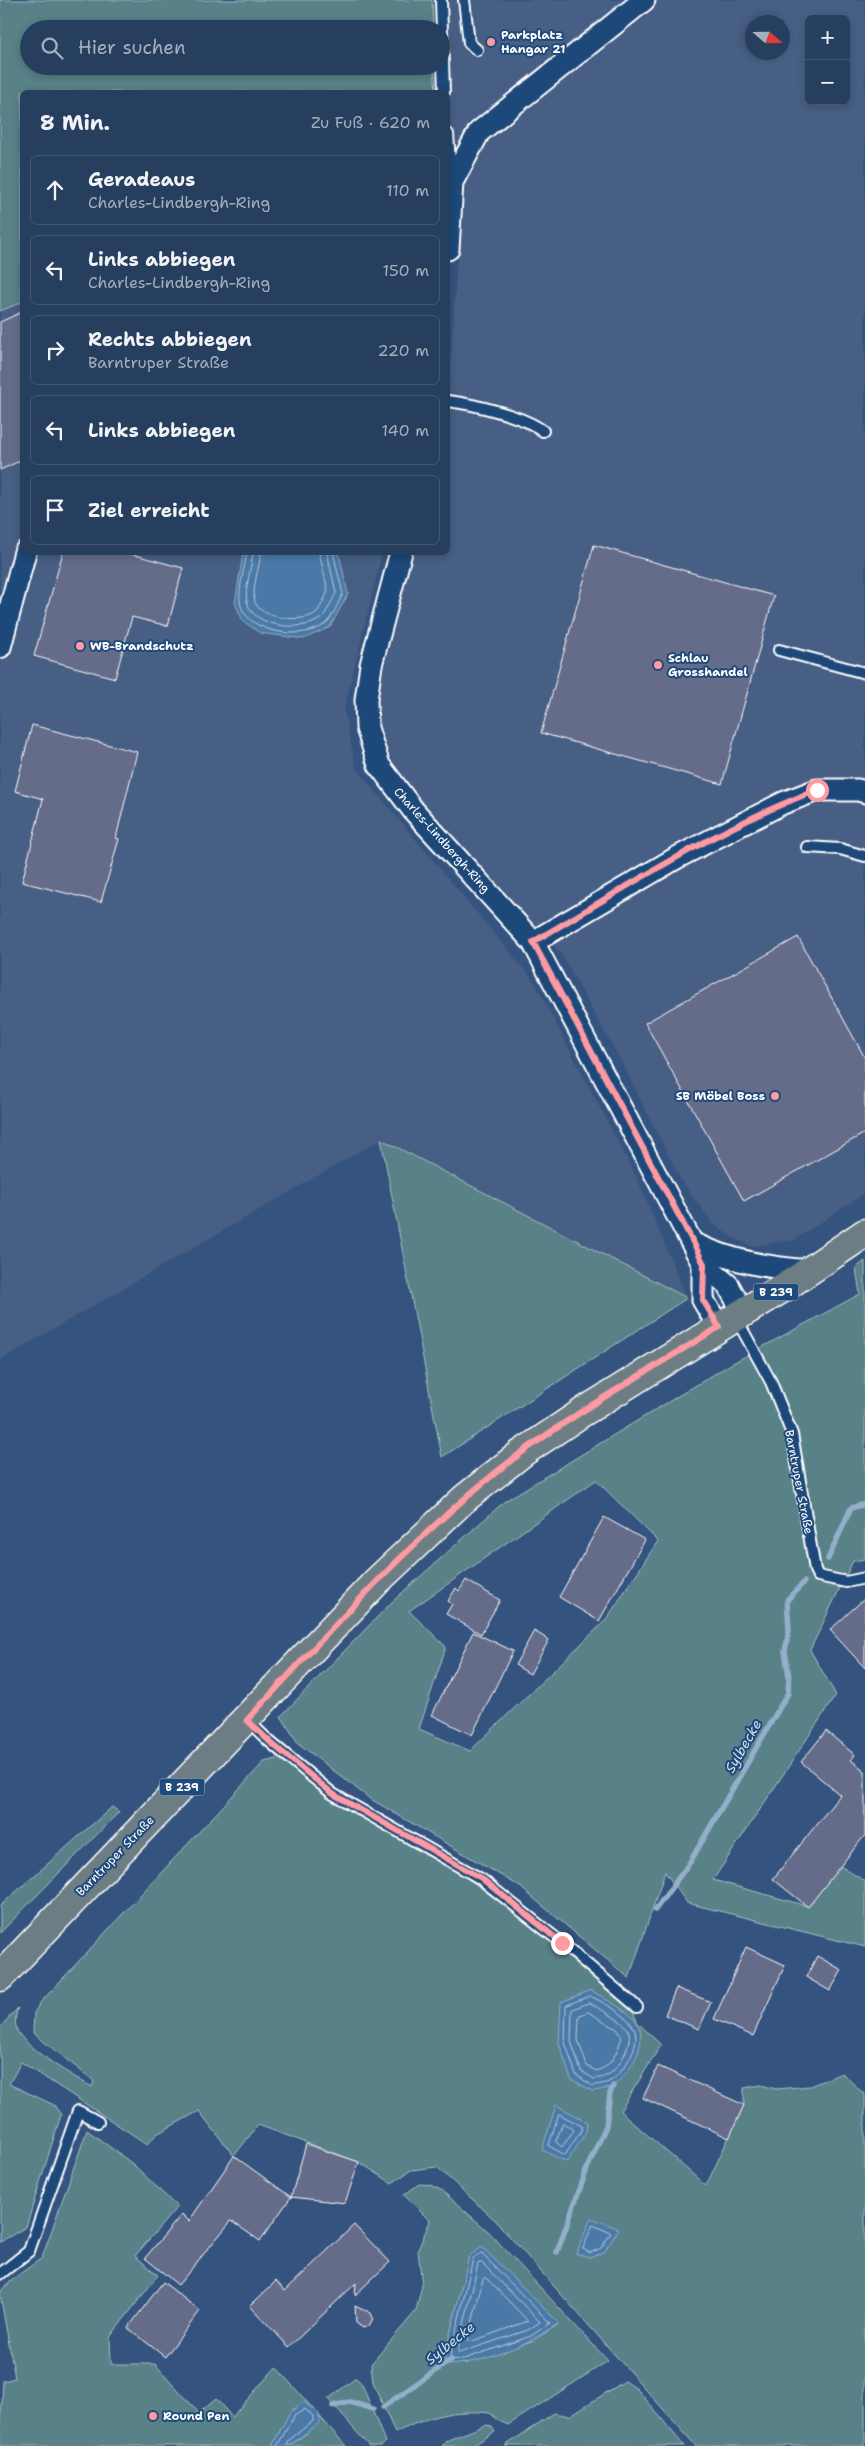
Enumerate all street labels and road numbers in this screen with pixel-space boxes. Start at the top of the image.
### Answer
street label: Charles-Lindbergh-Ring [390,784,494,896]
road number: B 239 [754,1284,798,1300]
street label: Barntruper Straße [781,1429,817,1536]
road number: B 239 [160,1778,204,1795]
street label: Barntruper Straße [72,1812,158,1900]

